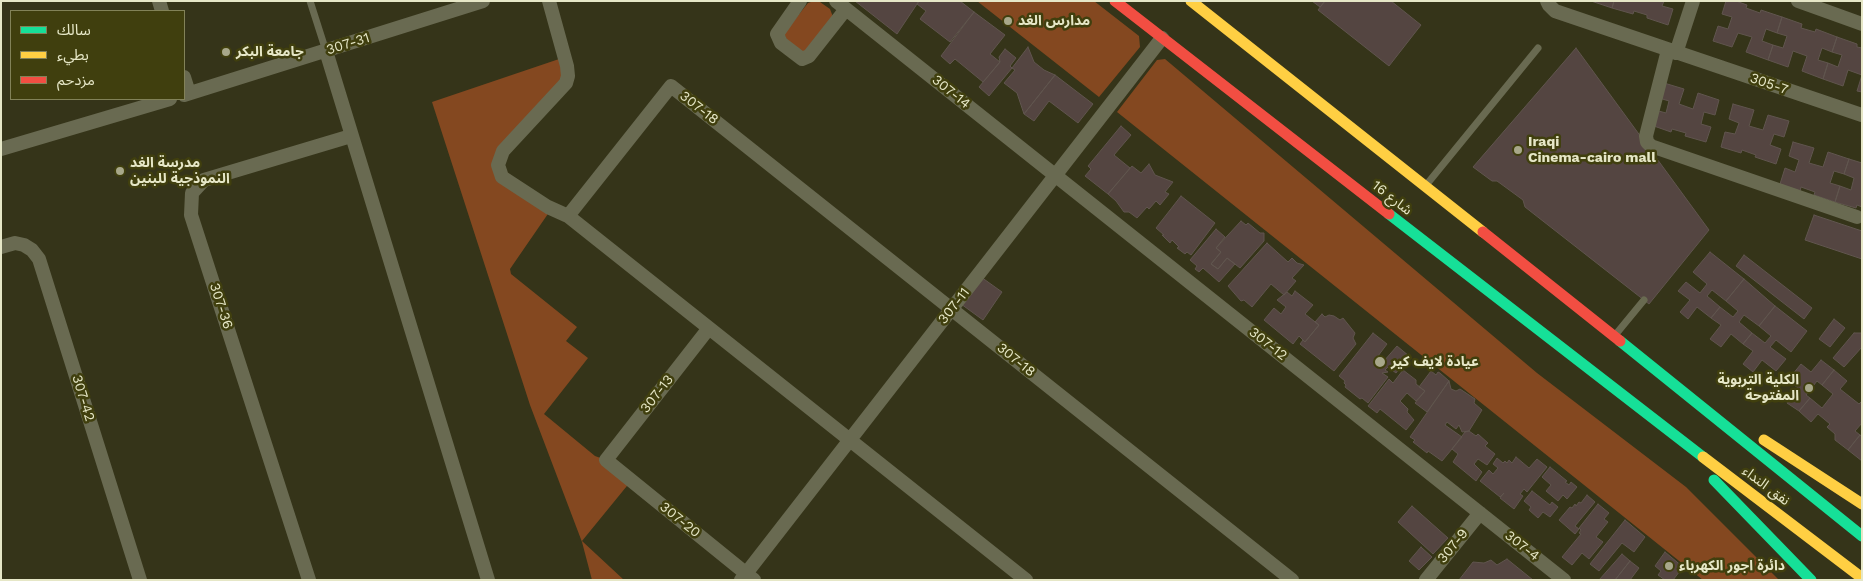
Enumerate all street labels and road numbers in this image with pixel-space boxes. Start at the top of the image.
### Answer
street label: 307-31 [324,29,372,59]
street label: 305-7 [1748,70,1790,98]
street label: 307-14 [929,72,973,112]
street label: 307-18 [676,88,722,128]
street label: شارع 16 [1369,177,1415,219]
street label: 307-36 [206,281,236,331]
street label: 307-11 [935,285,973,327]
street label: 307-12 [1246,324,1290,364]
street label: 307-18 [993,340,1039,380]
street label: 307-13 [637,372,677,416]
street label: 307-42 [68,373,98,423]
street label: نفق النداء [1739,463,1793,509]
street label: 307-20 [656,499,704,541]
street label: 307-9 [1434,525,1472,567]
street label: 307-4 [1501,527,1543,565]

